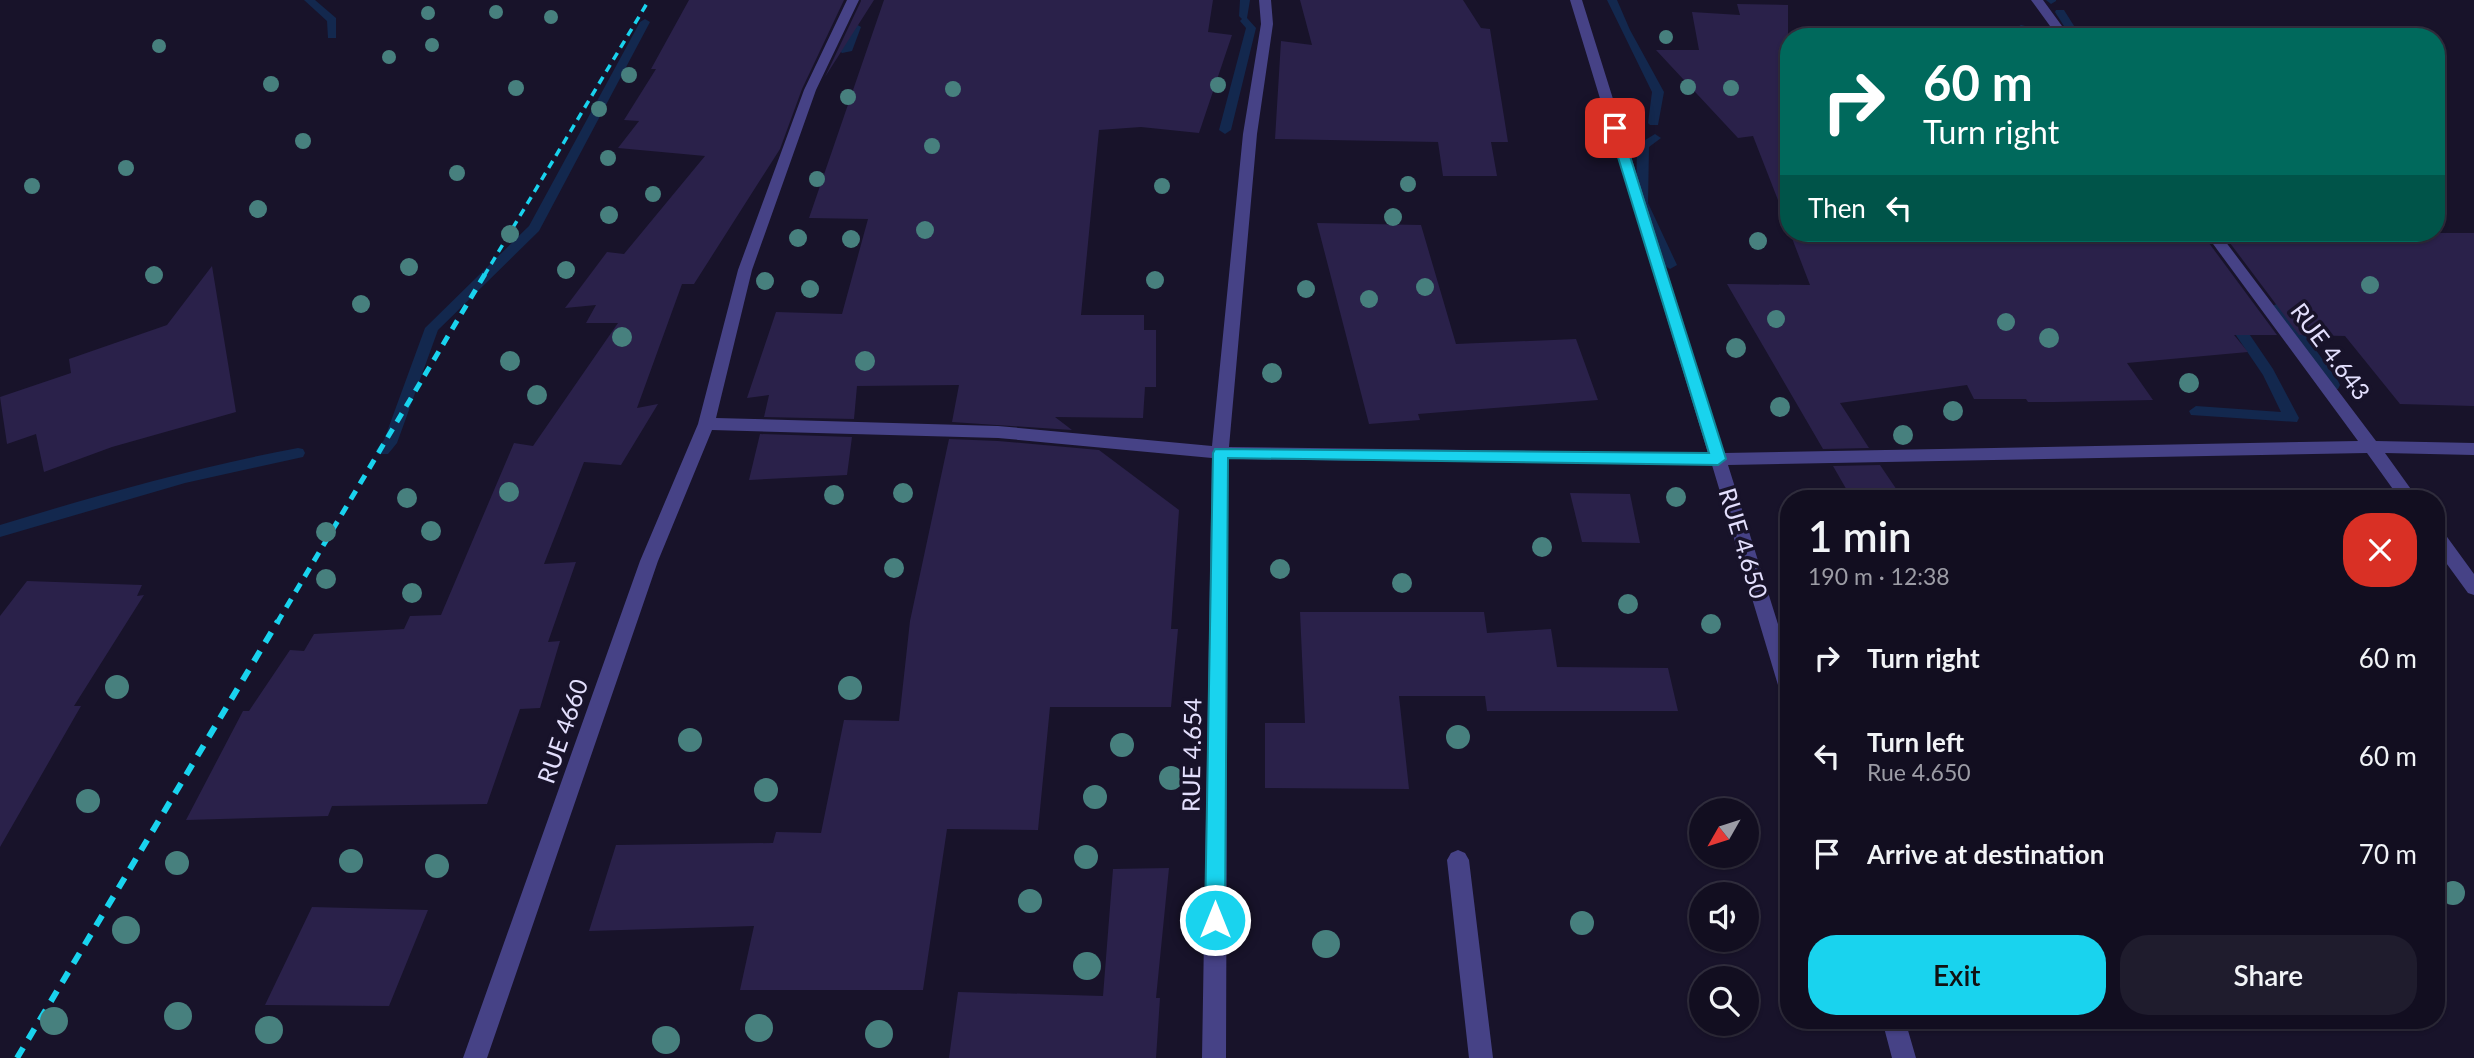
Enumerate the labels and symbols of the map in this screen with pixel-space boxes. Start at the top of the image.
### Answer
pin [1585,98,1645,158]
street label: RUE 4.643 [2285,297,2377,405]
street label: RUE 4.650 [1713,484,1775,602]
street label: RUE 4660 [531,675,593,787]
street label: RUE 4.654 [1176,698,1206,812]
north arrow [1689,798,1759,868]
position arrow [1178,883,1252,957]

